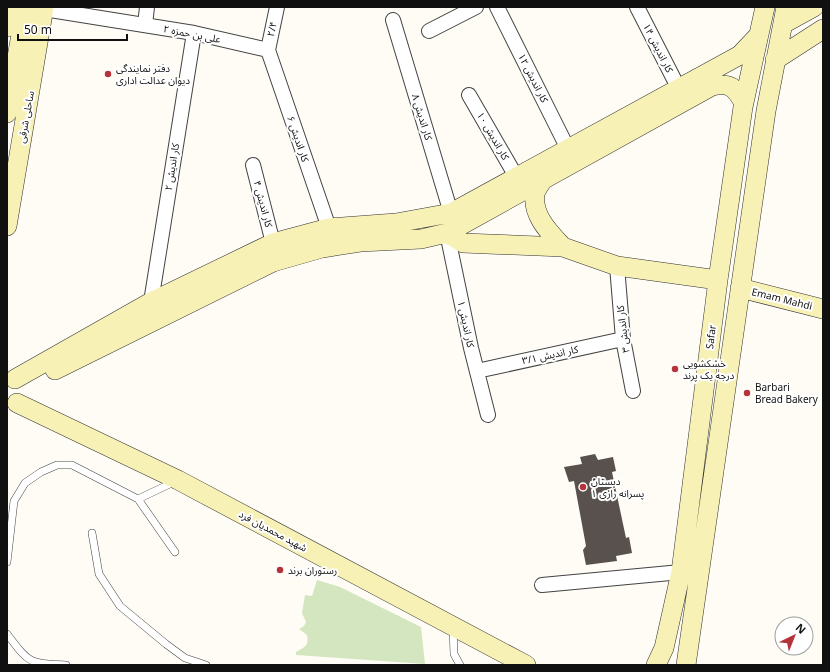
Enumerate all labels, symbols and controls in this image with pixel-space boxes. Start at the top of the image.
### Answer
scale bar [18,16,127,42]
text: 50 m [24,18,52,43]
street label: ۲ علی بن حمزه [161,18,223,50]
street label: ۲/۴ [260,19,284,39]
street label: ۱۴ کار اندیش [637,19,680,77]
street label: ۱۲ کار اندیش [512,49,555,107]
place label: دفتر نمایندگی دیوان عدالت اداری [116,58,190,91]
marker: دفتر نمایندگی دیوان عدالت اداری [103,69,113,79]
street label: ساحلی شرقی [11,89,41,145]
street label: ۸ کار اندیش [405,91,439,144]
street label: ۱۰ کار اندیش [471,108,516,165]
street label: ۶ کار اندیش [280,113,316,166]
street label: ۲ کار اندیش [158,141,186,192]
street label: ۴ کار اندیش [247,178,280,231]
street label: Emam Mahdi [749,281,815,317]
street label: ۱ کار اندیش [451,298,481,350]
street label: ۳ کار اندیش [610,303,636,354]
street label: Safar [699,324,723,350]
street label: ۳/۱ کار اندیش [520,339,581,371]
place label: خشکشویی درجه یک پرند [683,353,735,386]
marker: خشکشویی درجه یک پرند [670,364,680,374]
place label: Barbari Bread Bakery [755,377,819,410]
marker: Barbari Bread Bakery [742,388,752,398]
place label: دبستان پسرانه رازی ۱ [591,471,644,504]
marker: دبستان پسرانه رازی ۱ [578,482,588,492]
street label: شهید محمدیان فرد [235,504,311,558]
place label: رستوران برند [288,560,338,581]
marker: رستوران برند [275,565,285,575]
north arrow [774,616,814,656]
text: N [789,618,812,641]

